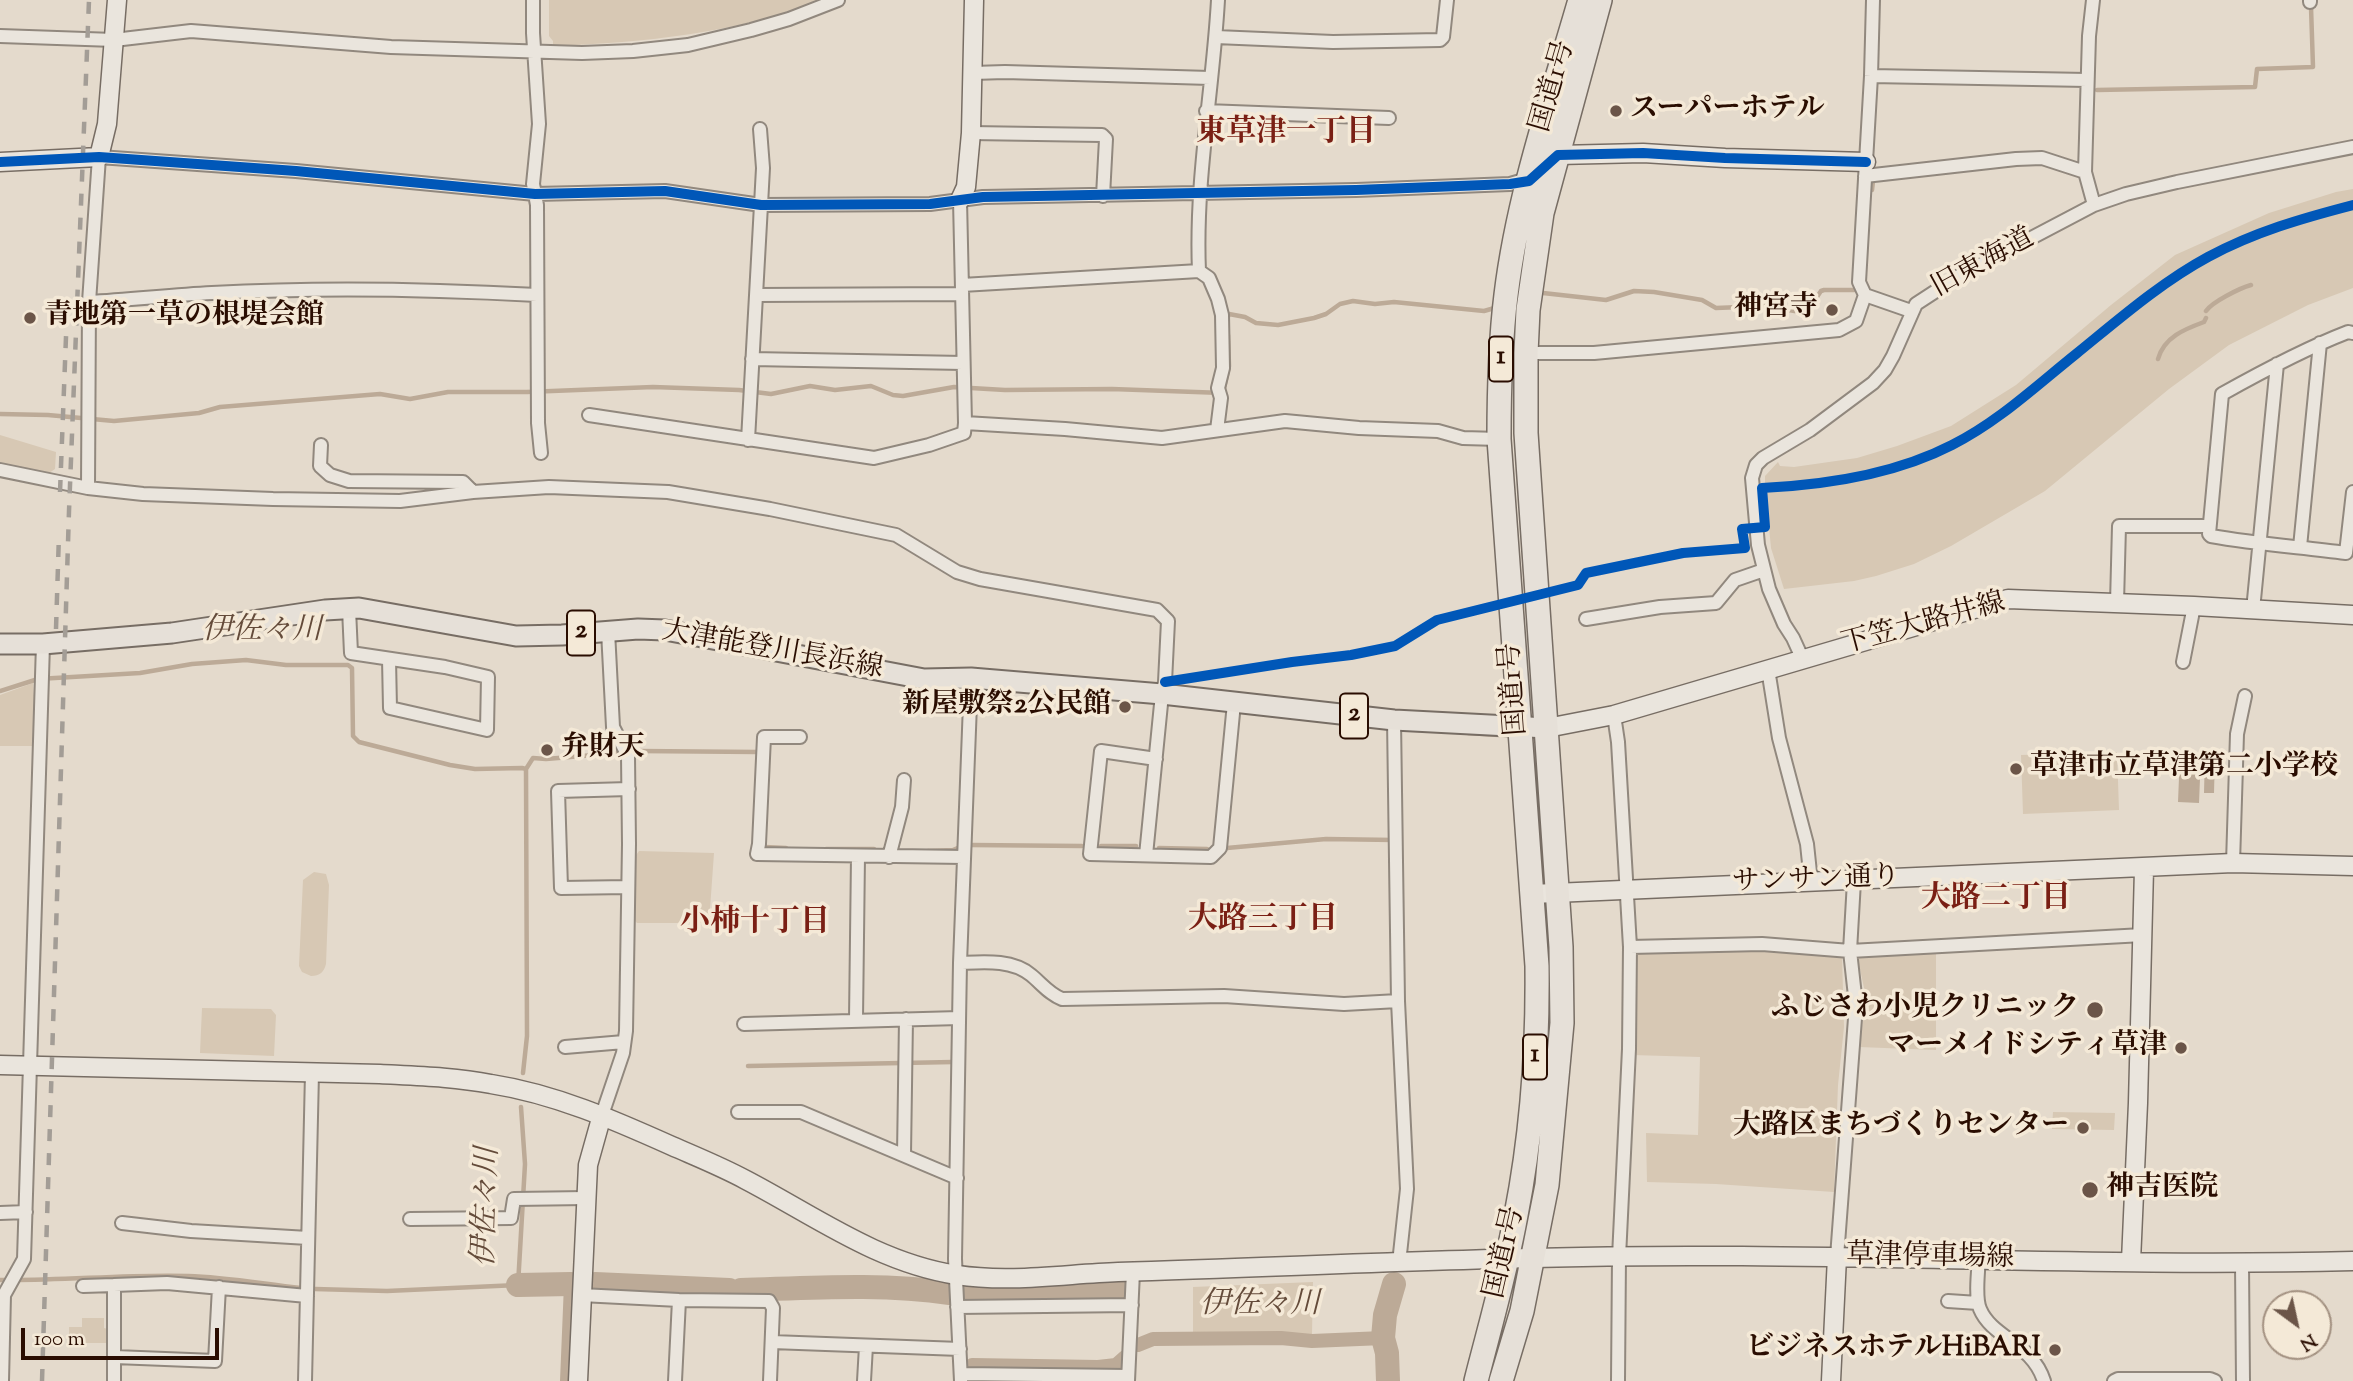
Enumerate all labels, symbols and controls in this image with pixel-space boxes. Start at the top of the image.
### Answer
street label: 国道1号 [1526,37,1584,137]
place label: スーパーホテル [1630,94,1825,128]
marker: スーパーホテル [1608,103,1624,119]
district label: 東草津一丁目 [1196,117,1376,153]
street label: 旧東海道 [1927,223,2041,307]
place label: 神宮寺 [1734,293,1818,327]
place label: 青地第一草の根堤会館 [44,301,324,335]
marker: 神宮寺 [1824,302,1840,318]
marker: 青地第一草の根堤会館 [22,310,38,326]
road number: 1 [1489,336,1513,382]
street label: 下笠大路井線 [1839,588,2009,664]
road number: 2 [567,610,595,656]
water label: 伊佐々川 [202,615,322,651]
street label: 大津能登川長浜線 [659,616,885,688]
street label: 国道1号 [1496,641,1536,737]
place label: 新屋敷祭2公民館 [902,690,1111,724]
road number: 2 [1340,694,1368,738]
marker: 新屋敷祭2公民館 [1117,699,1133,715]
place label: 弁財天 [561,733,645,767]
marker: 弁財天 [539,742,555,758]
place label: 草津市立草津第二小学校 [2030,752,2338,786]
marker: 草津市立草津第二小学校 [2008,761,2024,777]
street label: サンサン通り [1731,862,1901,902]
district label: 大路二丁目 [1921,883,2071,919]
district label: 大路三丁目 [1188,904,1338,940]
district label: 小柿十丁目 [680,907,830,943]
place label: ふじさわ小児クリニック [1771,993,2079,1027]
marker: ふじさわ小児クリニック [2085,1000,2105,1020]
place label: マーメイドシティ草津 [1887,1031,2167,1065]
road number: 1 [1523,1034,1547,1080]
marker: マーメイドシティ草津 [2173,1040,2189,1056]
place label: 大路区まちづくりセンター [1733,1111,2069,1145]
marker: 大路区まちづくりセンター [2075,1120,2091,1136]
water label: 伊佐々川 [469,1146,509,1268]
place label: 神吉医院 [2106,1173,2218,1207]
marker: 神吉医院 [2080,1180,2100,1200]
street label: 国道1号 [1480,1204,1534,1302]
street label: 草津停車場線 [1846,1241,2014,1277]
water label: 伊佐々川 [1200,1289,1320,1325]
north arrow [2262,1290,2332,1360]
scale bar [24,1314,222,1358]
text: 100 m [34,1325,85,1355]
text: N [2294,1326,2321,1357]
place label: ビジネスホテルHiBARI [1746,1333,2041,1367]
marker: ビジネスホテルHiBARI [2047,1342,2063,1358]

